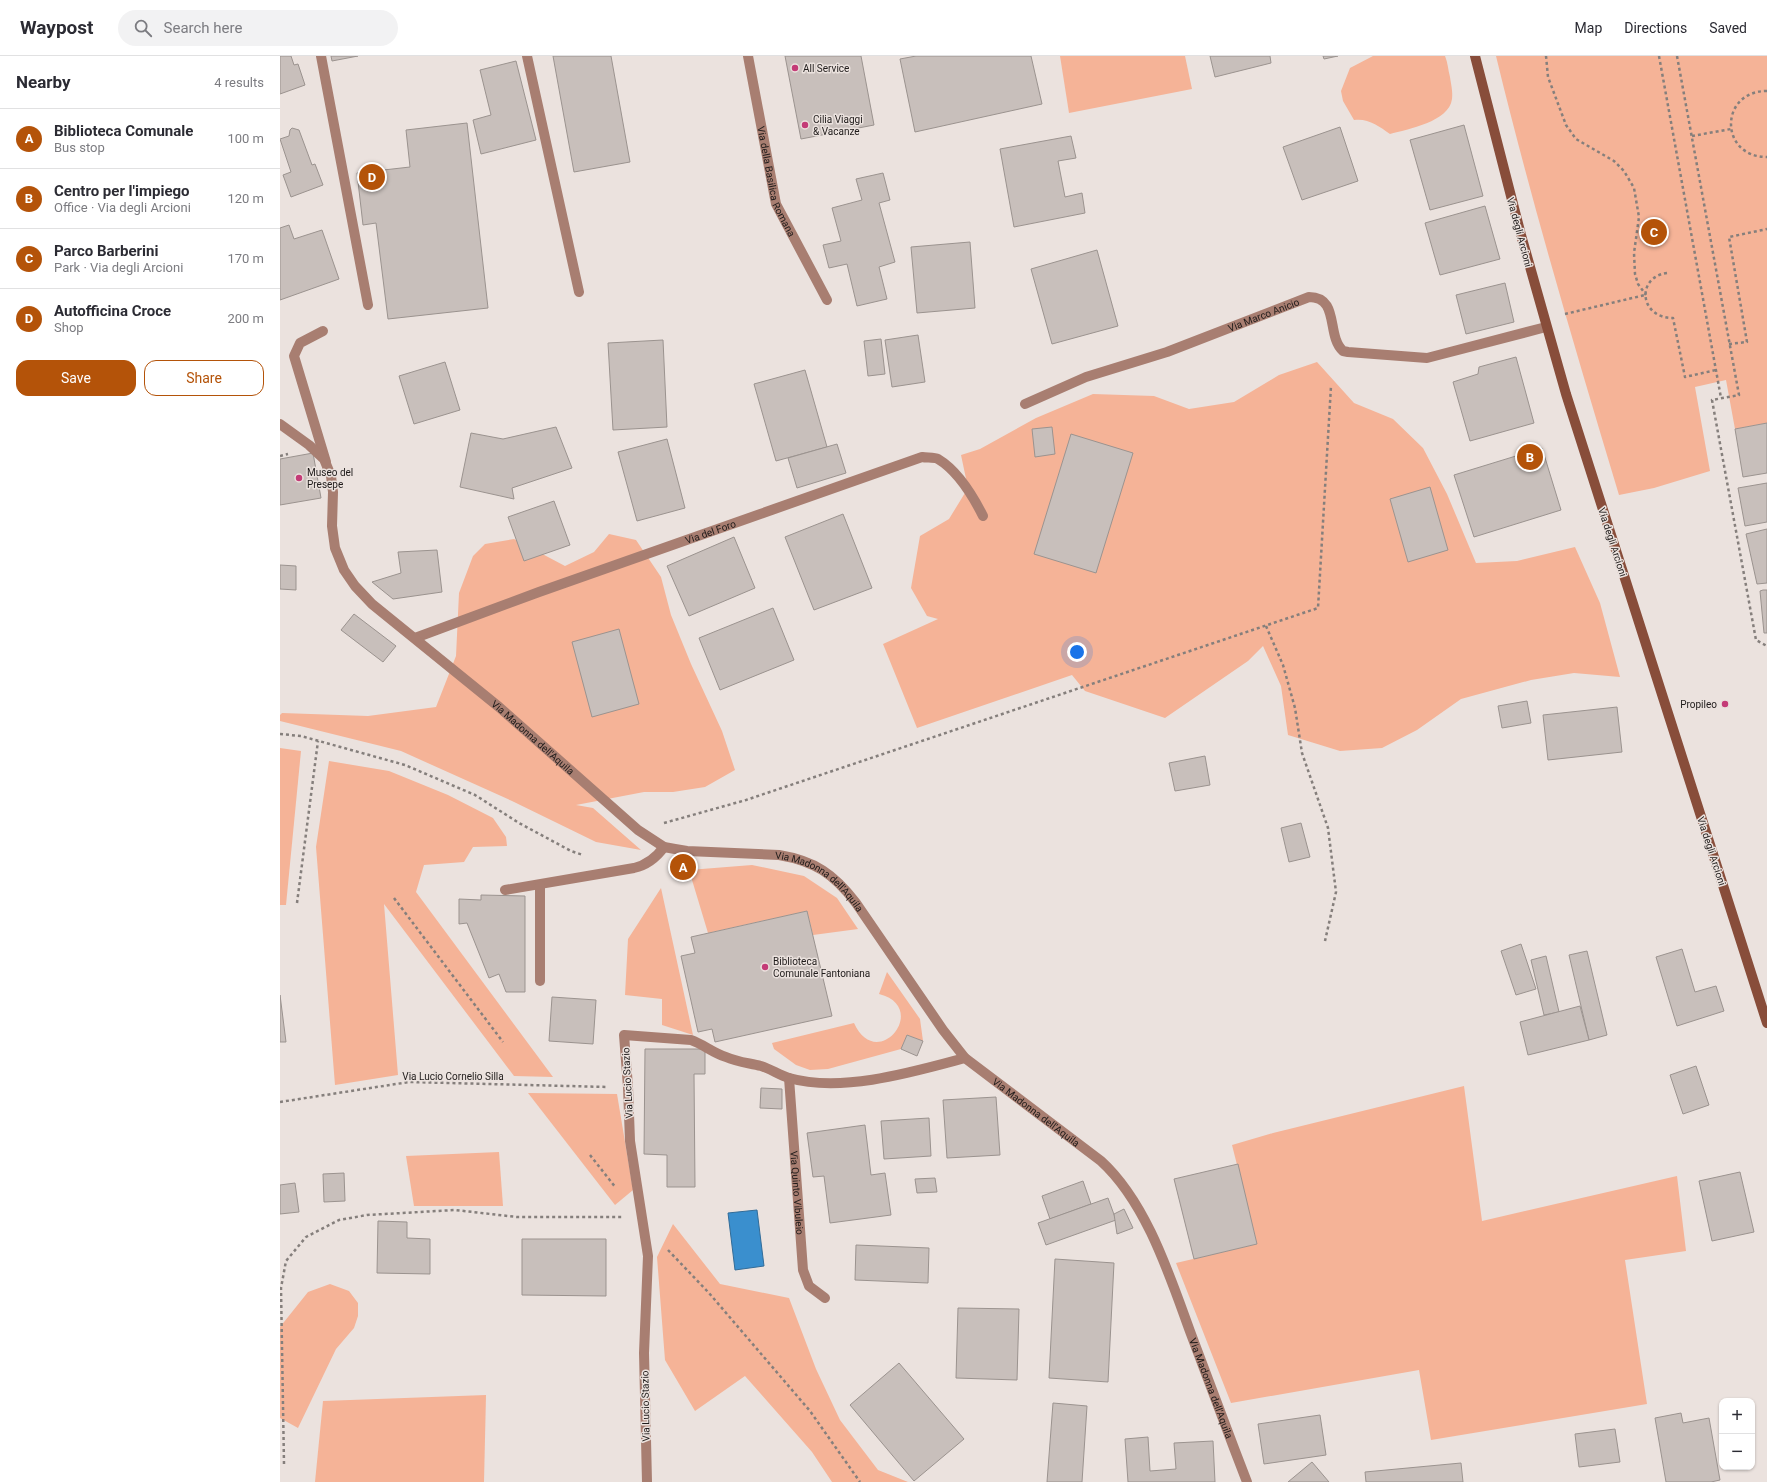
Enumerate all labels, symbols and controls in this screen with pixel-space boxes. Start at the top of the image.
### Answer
search box [118,10,398,46]
text: Waypost [20,16,94,39]
icon: search [132,17,154,39]
text: Search here [164,19,242,37]
text: Map [1575,20,1602,36]
text: Directions [1624,20,1687,36]
text: Saved [1709,20,1747,36]
marker: All Service [790,63,800,73]
place label: All Service [803,63,849,74]
text: Nearby [16,72,71,92]
text: 4 results [214,75,264,90]
place label: Cilia Viaggi & Vacanze [813,114,863,137]
marker: Cilia Viaggi & Vacanze [800,120,810,130]
text: Biblioteca Comunale [54,122,193,140]
street label: Via della Basilica Romana [755,125,797,238]
text: A [25,131,33,146]
text: 100 m [227,131,264,146]
text: Bus stop [54,140,105,155]
pin: D [359,162,385,192]
text: Centro per l'impiego [54,182,190,200]
text: B [25,191,33,206]
text: 120 m [227,191,264,206]
street label: Via degli Arcioni [1505,196,1534,268]
text: Office · Via degli Arcioni [54,200,191,215]
pin: C [1641,217,1667,247]
text: Parco Barberini [54,242,158,260]
text: C [25,251,33,266]
text: 170 m [227,251,264,266]
text: Park · Via degli Arcioni [54,260,183,275]
street label: Via Marco Anicio [1227,296,1301,334]
text: Autofficina Croce [54,302,171,320]
text: D [25,311,33,326]
text: 200 m [227,311,264,326]
text: Shop [54,320,84,335]
button: Save [16,360,136,396]
button: Share [144,360,264,396]
pin: B [1517,442,1543,472]
place label: Museo del Presepe [307,467,353,490]
marker: Museo del Presepe [294,473,304,483]
street label: Via degli Arcioni [1596,506,1629,578]
street label: Via del Foro [684,518,738,546]
your location [1067,642,1087,662]
street label: Via Madonna dell'Aquila [489,698,576,777]
place label: Propileo [1680,699,1717,710]
marker: Propileo [1720,699,1730,709]
street label: Via degli Arcioni [1695,815,1728,887]
street label: Via Madonna dell'Aquila [775,850,865,914]
pin: A [670,852,696,882]
place label: Biblioteca Comunale Fantoniana [773,956,870,979]
marker: Biblioteca Comunale Fantoniana [760,962,770,972]
street label: Via Lucio Stazio [620,1047,635,1119]
street label: Via Lucio Cornelio Silla [402,1071,504,1082]
street label: Via Madonna dell'Aquila [990,1076,1082,1149]
street label: Via Quinto Vibuleio [788,1150,805,1235]
street label: Via Madonna dell'Aquila [1187,1337,1235,1440]
street label: Via Lucio Stazio [639,1370,652,1442]
map controls [1719,1398,1755,1470]
button: + [1719,1398,1755,1434]
button: − [1719,1434,1755,1470]

